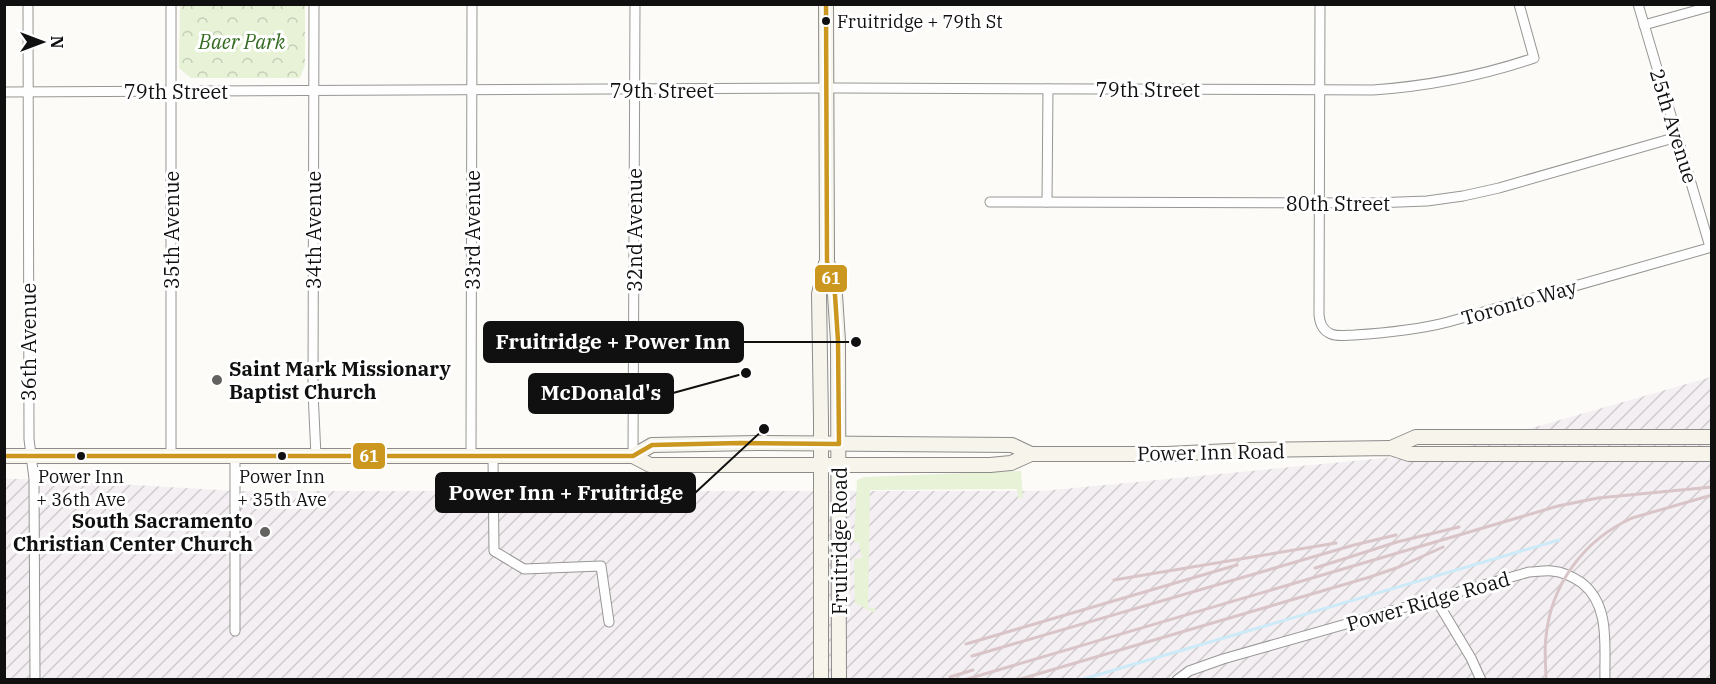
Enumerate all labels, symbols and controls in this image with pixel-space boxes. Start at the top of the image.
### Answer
place label: Fruitridge + 79th St [837,10,1003,33]
north arrow [12,12,72,72]
marker: Fruitridge + 79th St [820,15,832,27]
park label: Baer Park [198,28,286,55]
text: N [47,36,67,48]
street label: 25th Avenue [1644,65,1704,187]
street label: 79th Street [1096,76,1200,103]
street label: 79th Street [610,77,714,104]
street label: 79th Street [124,78,228,105]
street label: 32nd Avenue [621,168,648,292]
street label: 33rd Avenue [459,170,486,290]
street label: 35th Avenue [158,171,185,289]
street label: 34th Avenue [300,171,327,289]
street label: 80th Street [1286,190,1390,217]
line badge: 61 [814,264,848,293]
text: 61 [821,268,841,288]
street label: Toronto Way [1458,273,1580,331]
street label: 36th Avenue [15,283,42,401]
callout: Fruitridge + Power Inn [484,322,743,362]
text: Fruitridge + Power Inn [496,327,731,355]
place label: Saint Mark Missionary Baptist Church [229,355,452,405]
marker: Saint Mark Missionary Baptist Church [210,373,224,387]
callout: McDonald's [529,374,673,413]
text: McDonald's [541,378,661,406]
street label: Power Inn Road [1137,437,1285,467]
line badge: 61 [352,442,386,470]
text: 61 [359,446,379,466]
marker: Power Inn + 36th Ave [75,450,87,462]
marker: Power Inn + 35th Ave [276,450,288,462]
place label: Power Inn + 36th Ave [36,465,126,511]
place label: Power Inn + 35th Ave [237,465,327,511]
street label: Fruitridge Road [826,467,853,615]
callout: Power Inn + Fruitridge [436,473,695,512]
text: Power Inn + Fruitridge [449,478,684,506]
place label: South Sacramento Christian Center Church [13,507,253,557]
marker: South Sacramento Christian Center Church [258,525,272,539]
street label: Power Ridge Road [1343,565,1513,637]

